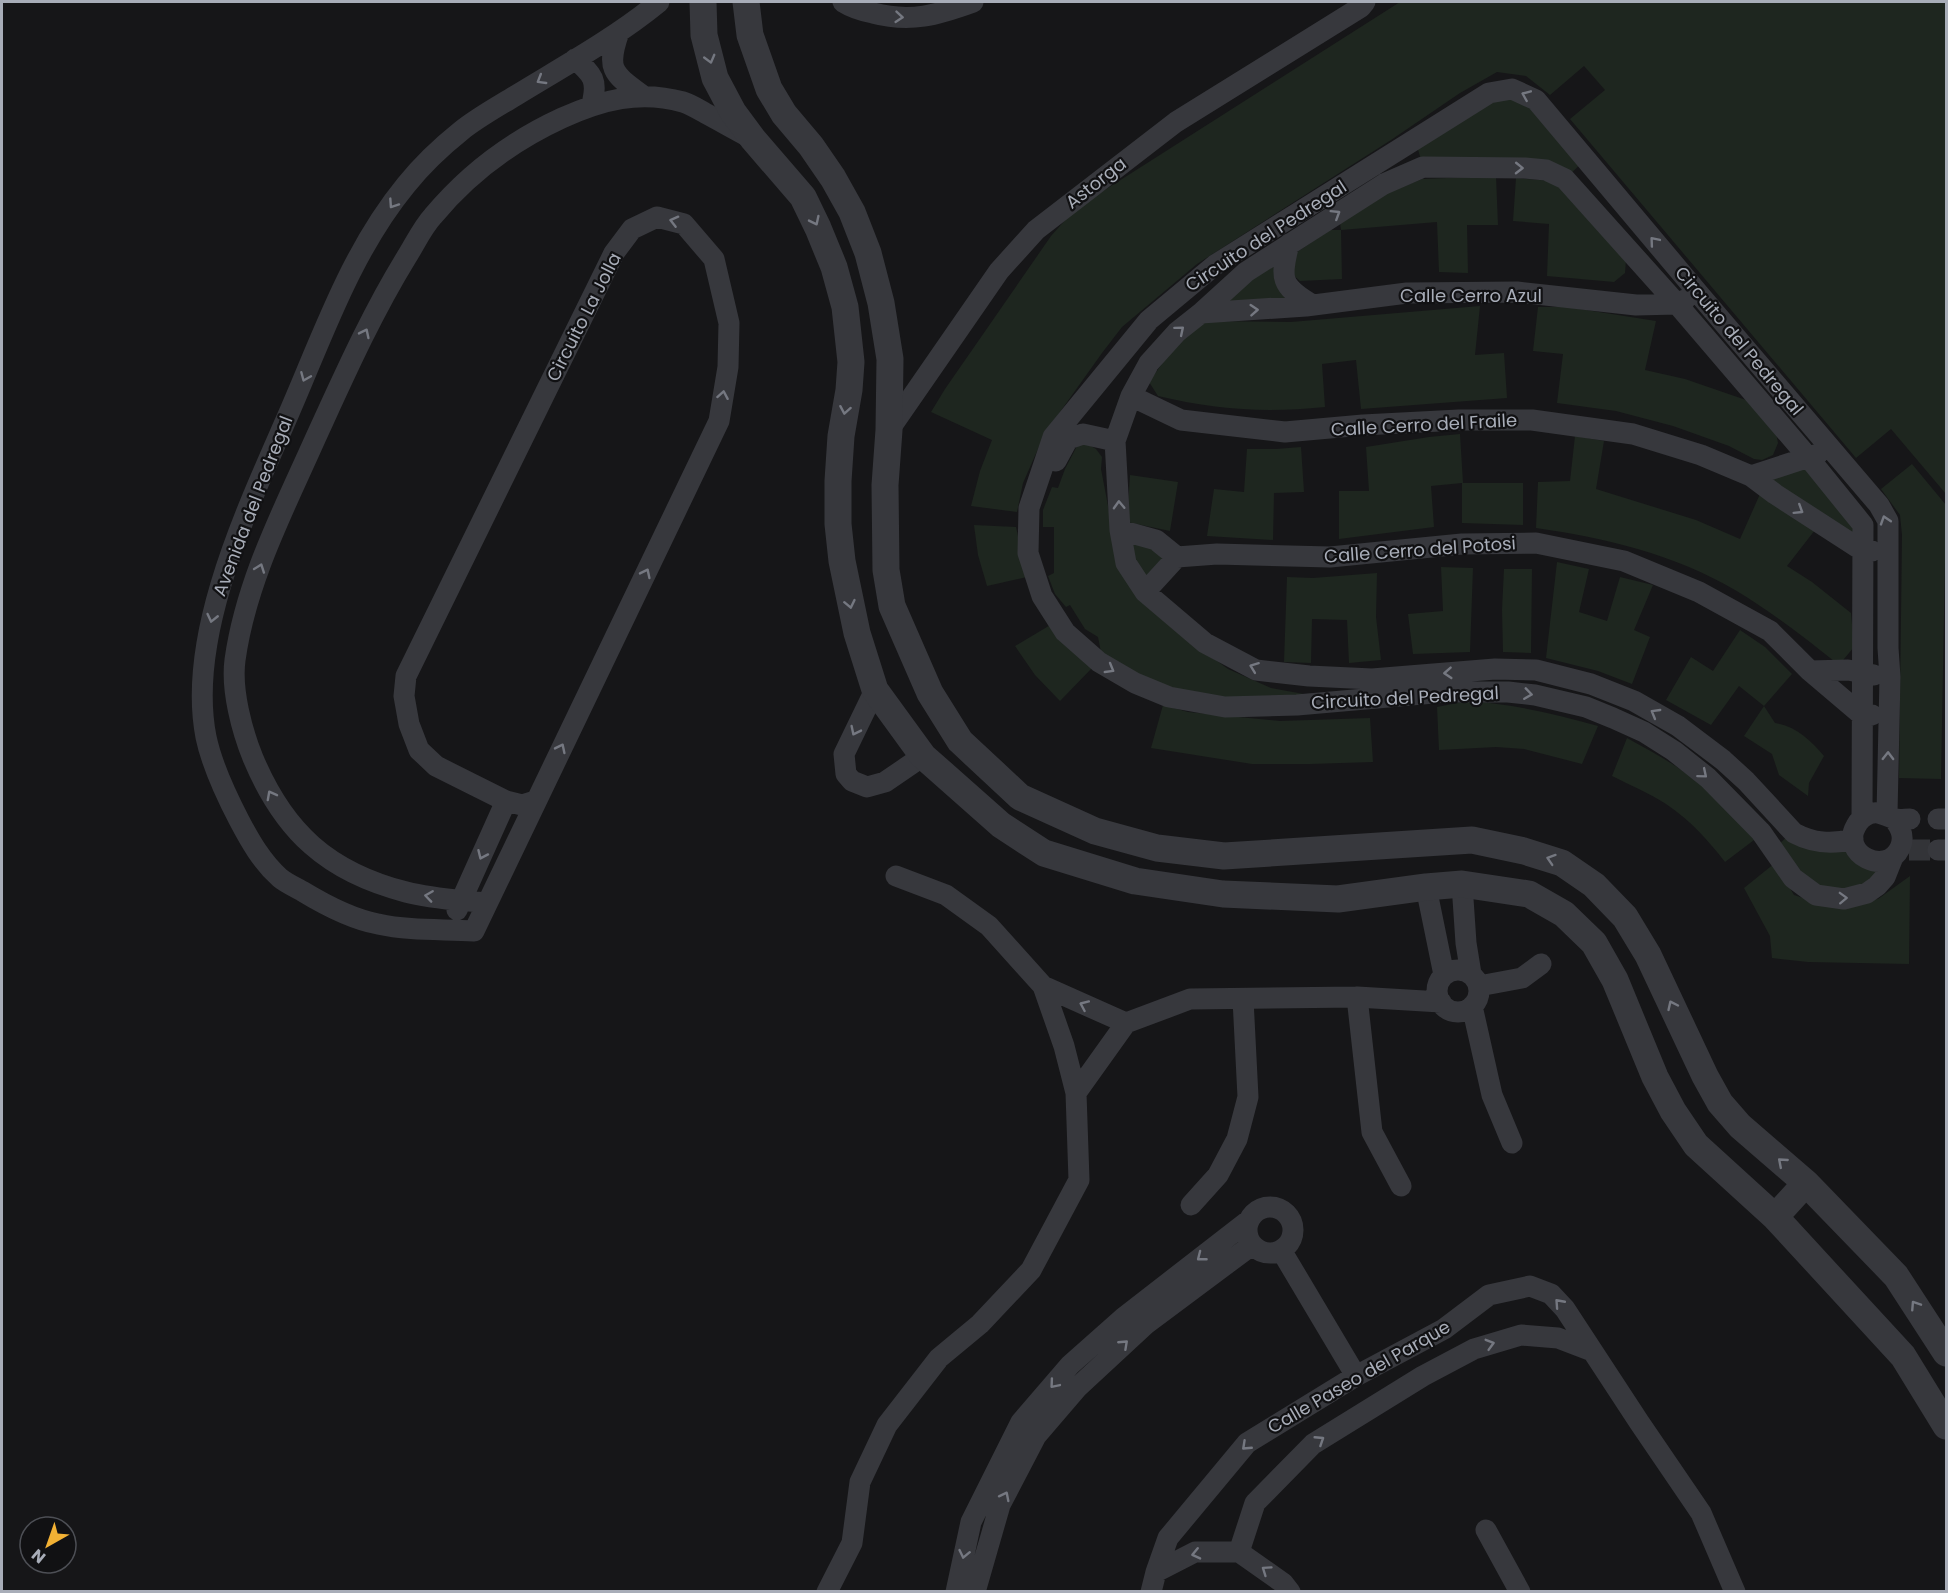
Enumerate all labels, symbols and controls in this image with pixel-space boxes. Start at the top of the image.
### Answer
one-way arrow [895,11,904,24]
one-way arrow [702,54,715,64]
one-way arrow [537,73,547,85]
one-way arrow [1522,90,1533,102]
street label: Astorga [1060,151,1131,214]
one-way arrow [1514,162,1523,175]
street label: Circuito del Pedregal [1180,174,1351,297]
one-way arrow [389,197,400,208]
one-way arrow [1329,210,1340,221]
one-way arrow [807,215,819,226]
one-way arrow [669,216,679,229]
one-way arrow [1651,237,1662,248]
street label: Circuito La Jolla [540,248,627,386]
street label: Circuito del Pedregal [1669,261,1809,421]
street label: Calle Cerro Azul [1400,283,1542,308]
one-way arrow [1249,303,1258,316]
one-way arrow [1173,326,1184,337]
one-way arrow [358,328,370,339]
one-way arrow [300,371,312,382]
one-way arrow [717,390,729,399]
one-way arrow [840,405,852,415]
street label: Calle Cerro del Fraile [1330,407,1518,442]
street label: Avenida del Pedregal [207,412,299,600]
one-way arrow [1113,500,1125,509]
one-way arrow [1793,502,1803,514]
one-way arrow [1880,515,1892,525]
street label: Calle Cerro del Potosi [1323,530,1517,569]
one-way arrow [253,563,265,574]
one-way arrow [638,568,650,579]
one-way arrow [843,598,856,608]
one-way arrow [206,612,219,622]
one-way arrow [1104,662,1114,673]
one-way arrow [1249,662,1260,675]
one-way arrow [1443,666,1452,679]
street label: Circuito del Pedregal [1311,680,1499,715]
one-way arrow [1523,688,1533,700]
one-way arrow [1651,709,1661,720]
one-way arrow [851,725,862,735]
one-way arrow [553,744,565,755]
one-way arrow [1882,751,1894,760]
one-way arrow [1696,767,1707,778]
one-way arrow [267,790,278,801]
one-way arrow [478,848,490,859]
one-way arrow [1546,854,1557,867]
one-way arrow [425,890,434,902]
one-way arrow [1839,892,1848,904]
one-way arrow [1080,1000,1091,1012]
one-way arrow [1667,1001,1679,1012]
one-way arrow [1778,1158,1789,1169]
one-way arrow [1197,1250,1208,1261]
one-way arrow [1555,1299,1566,1310]
one-way arrow [1911,1300,1922,1311]
street label: Calle Paseo del Parque [1263,1314,1455,1439]
one-way arrow [1484,1339,1495,1351]
one-way arrow [1118,1340,1128,1351]
one-way arrow [1050,1377,1061,1388]
one-way arrow [1314,1436,1325,1447]
one-way arrow [1243,1439,1253,1450]
one-way arrow [998,1491,1009,1502]
north arrow [18,1515,78,1575]
text: N [27,1543,51,1569]
one-way arrow [1191,1547,1201,1560]
one-way arrow [958,1549,971,1559]
one-way arrow [1261,1566,1272,1577]

